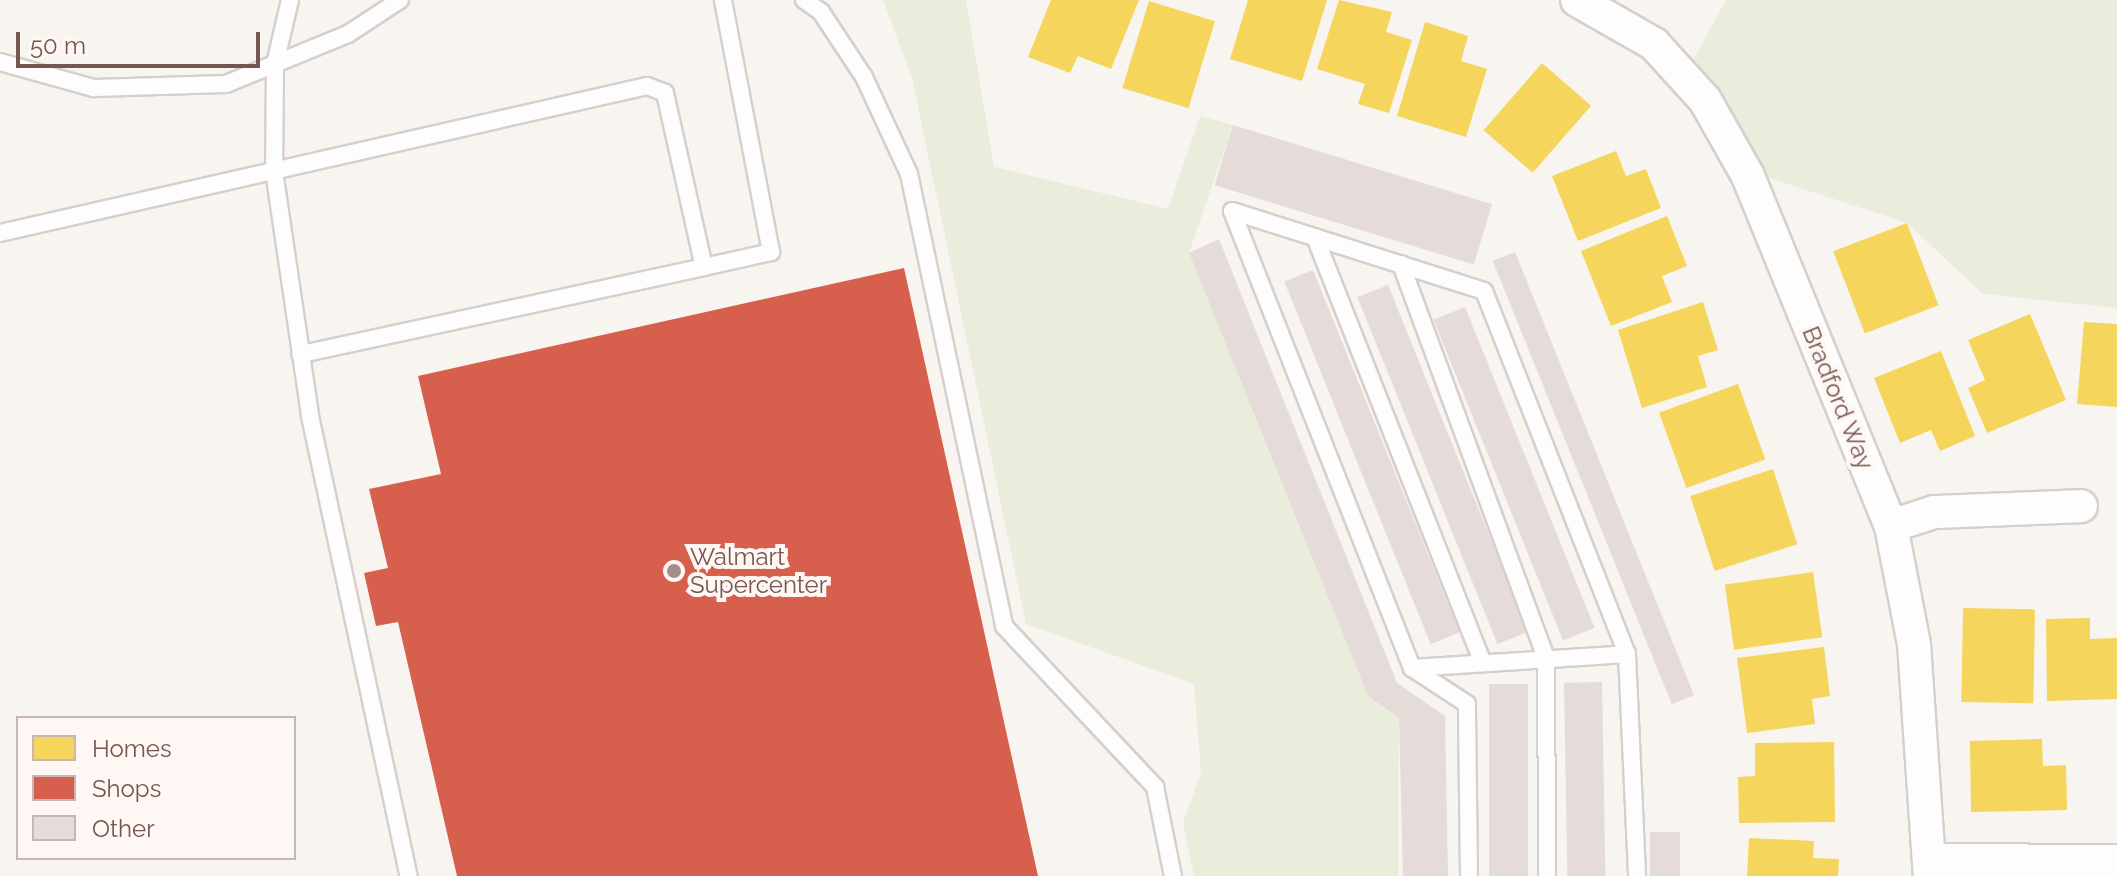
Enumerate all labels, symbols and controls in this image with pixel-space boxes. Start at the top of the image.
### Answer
scale bar [20,16,264,66]
text: 50 m [30,31,86,60]
street label: Bradford Way [1796,322,1880,474]
place label: Walmart Supercenter [690,543,827,599]
marker: Walmart Supercenter [665,562,683,580]
legend [16,716,296,860]
text: Homes [92,734,172,763]
text: Shops [92,774,161,803]
text: Other [92,814,155,843]

